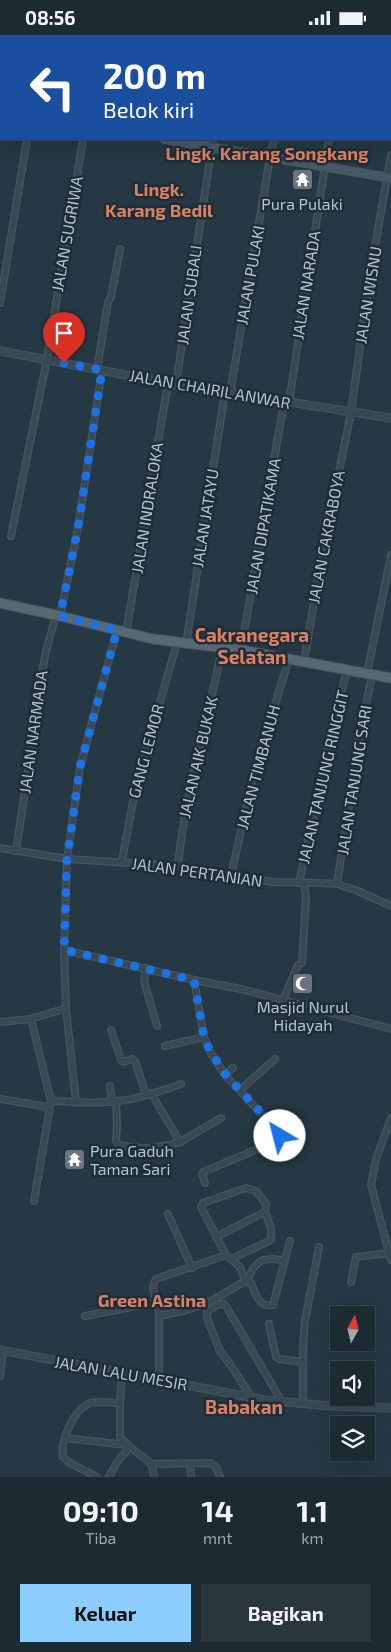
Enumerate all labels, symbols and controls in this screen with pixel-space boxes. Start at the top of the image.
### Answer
text: 08:56 [25,6,75,29]
text: 200 m [103,54,206,96]
icon: left [20,55,85,120]
text: Belok kiri [103,96,194,122]
district label: Lingk. Karang Songkang [165,142,369,164]
temple icon: Pura Pulaki [290,168,314,192]
street label: JALAN SUGRIWA [47,175,86,293]
district label: Lingk. Karang Bedil [105,178,213,221]
place label: Pura Pulaki [261,194,343,213]
street label: JALAN PULAKI [231,224,268,326]
street label: JALAN NARADA [288,229,323,341]
street label: JALAN SUBALI [172,244,205,346]
street label: JALAN WISNU [350,245,385,345]
pin [43,312,85,363]
icon: arrive [50,319,78,347]
street label: JALAN CHAIRIL ANWAR [128,365,292,412]
street label: JALAN INDRALOKA [127,441,166,575]
street label: JALAN DIPATIKAMA [241,456,284,596]
street label: JALAN JATAYU [187,467,222,569]
street label: JALAN CAKRABOYA [303,469,348,605]
district label: Cakranegara Selatan [195,623,309,668]
street label: JALAN NARMADA [14,669,51,795]
street label: JALAN TANJUNG RINGGIT [293,688,352,866]
street label: JALAN AIK BUKAK [174,694,221,820]
street label: GANG LEMOR [124,702,167,800]
street label: JALAN TIMBANUH [232,703,283,831]
street label: JALAN TANJUNG SARI [332,704,375,856]
street label: JALAN PERTANIAN [131,853,264,890]
mosque icon: Masjid Nurul Hidayah [291,971,315,995]
place label: Masjid Nurul Hidayah [257,997,349,1034]
position arrow [253,1109,305,1161]
place label: Pura Gaduh Taman Sari [90,1141,174,1178]
temple icon: Pura Gaduh Taman Sari [62,1148,86,1172]
district label: Green Astina [98,1289,206,1311]
north arrow [330,1306,375,1351]
map controls [330,1306,375,1461]
street label: JALAN LALU MESIR [53,1351,189,1394]
button: sound [330,1361,375,1406]
district label: Babakan [205,1395,283,1418]
button: layers [330,1416,375,1461]
text: 09:10 [63,1492,139,1528]
text: 14 [202,1492,234,1528]
text: 1.1 [296,1492,328,1528]
text: Tiba [85,1528,116,1547]
text: mnt [203,1528,232,1547]
text: km [301,1528,323,1547]
button: Keluar [20,1584,191,1642]
button: Bagikan [201,1584,371,1642]

